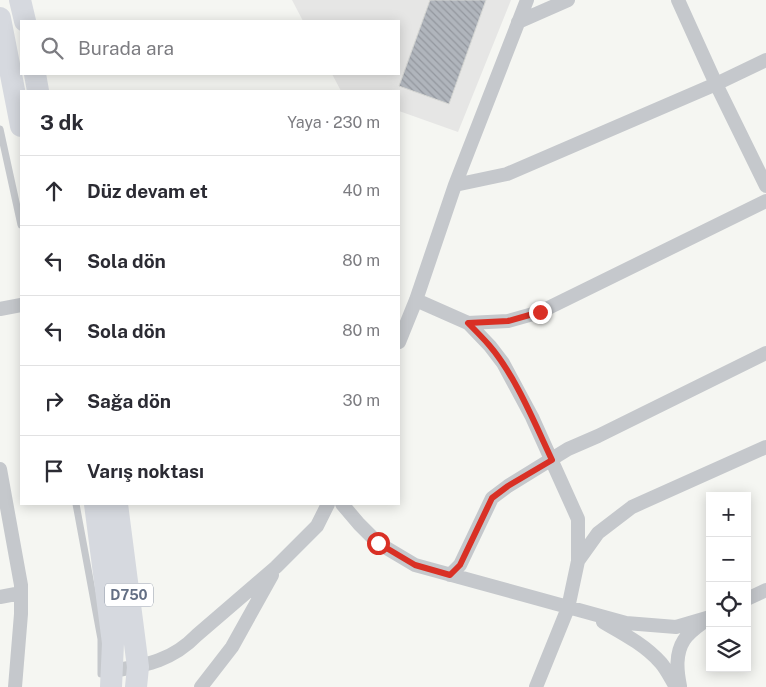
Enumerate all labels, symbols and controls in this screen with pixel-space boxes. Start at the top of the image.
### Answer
search box [20,20,400,75]
icon: search [38,34,66,62]
text: Burada ara [78,37,174,59]
text: 3 dk [40,110,84,135]
text: Yaya · 230 m [287,113,380,132]
icon: ahead [40,177,68,205]
text: Düz devam et [87,180,208,202]
text: 40 m [342,181,380,200]
icon: left [40,247,68,275]
text: Sola dön [87,250,166,272]
text: 80 m [342,251,380,270]
route end [529,301,552,324]
icon: left [40,317,68,345]
text: Sola dön [87,320,166,342]
text: 80 m [342,321,380,340]
icon: right [40,387,68,415]
text: Sağa dön [87,390,171,412]
text: 30 m [343,391,380,410]
icon: arrive [40,457,68,485]
text: Varış noktası [87,460,204,482]
map controls [706,492,751,672]
button: + [706,492,751,537]
route start [367,532,390,555]
button: − [706,537,751,582]
button: locate [706,582,751,627]
road number: D750 [105,584,153,606]
button: layers [706,627,751,672]

